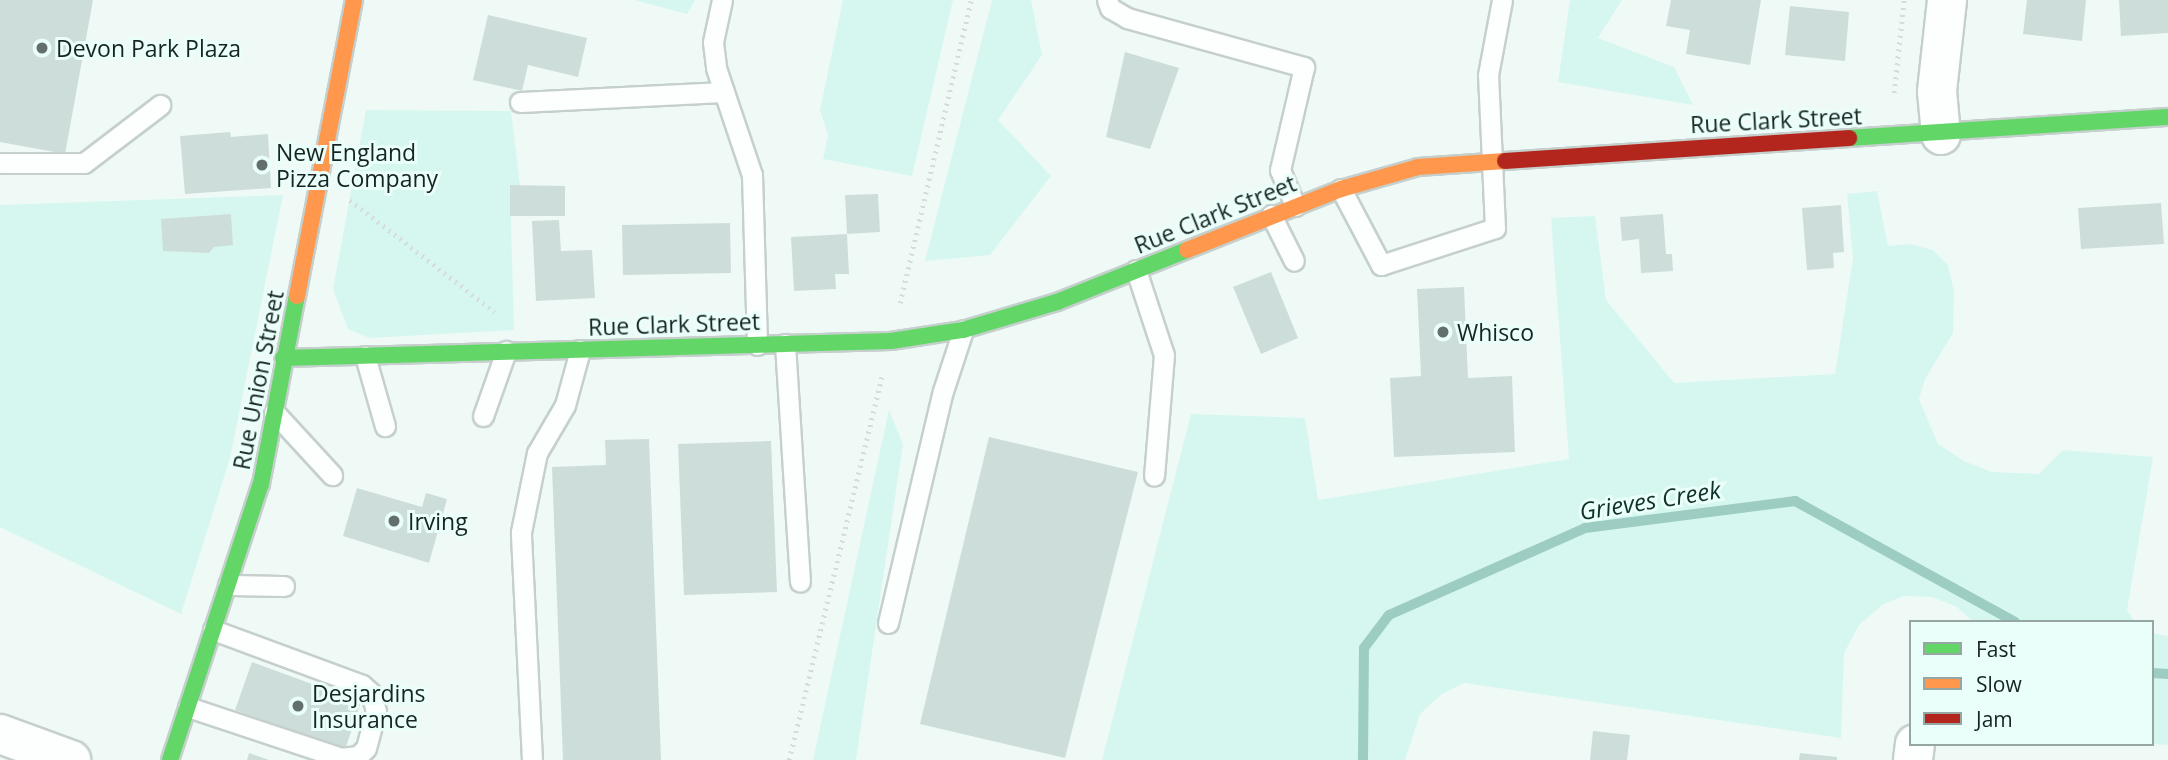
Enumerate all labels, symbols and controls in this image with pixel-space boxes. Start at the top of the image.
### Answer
place label: Devon Park Plaza [56,34,241,62]
marker: Devon Park Plaza [34,40,50,56]
street label: Rue Clark Street [1689,102,1863,138]
place label: New England Pizza Company [276,138,438,192]
marker: New England Pizza Company [254,157,270,173]
street label: Rue Clark Street [1130,169,1300,259]
street label: Rue Union Street [227,288,289,472]
street label: Rue Clark Street [588,307,760,341]
place label: Whisco [1457,318,1534,346]
marker: Whisco [1435,324,1451,340]
water label: Grieves Creek [1577,475,1723,525]
place label: Irving [408,507,468,535]
marker: Irving [386,513,402,529]
legend [1909,620,2154,746]
text: Fast [1976,635,2016,663]
text: Slow [1976,670,2022,698]
place label: Desjardins Insurance [312,679,425,733]
marker: Desjardins Insurance [290,698,306,714]
text: Jam [1976,705,2013,733]

